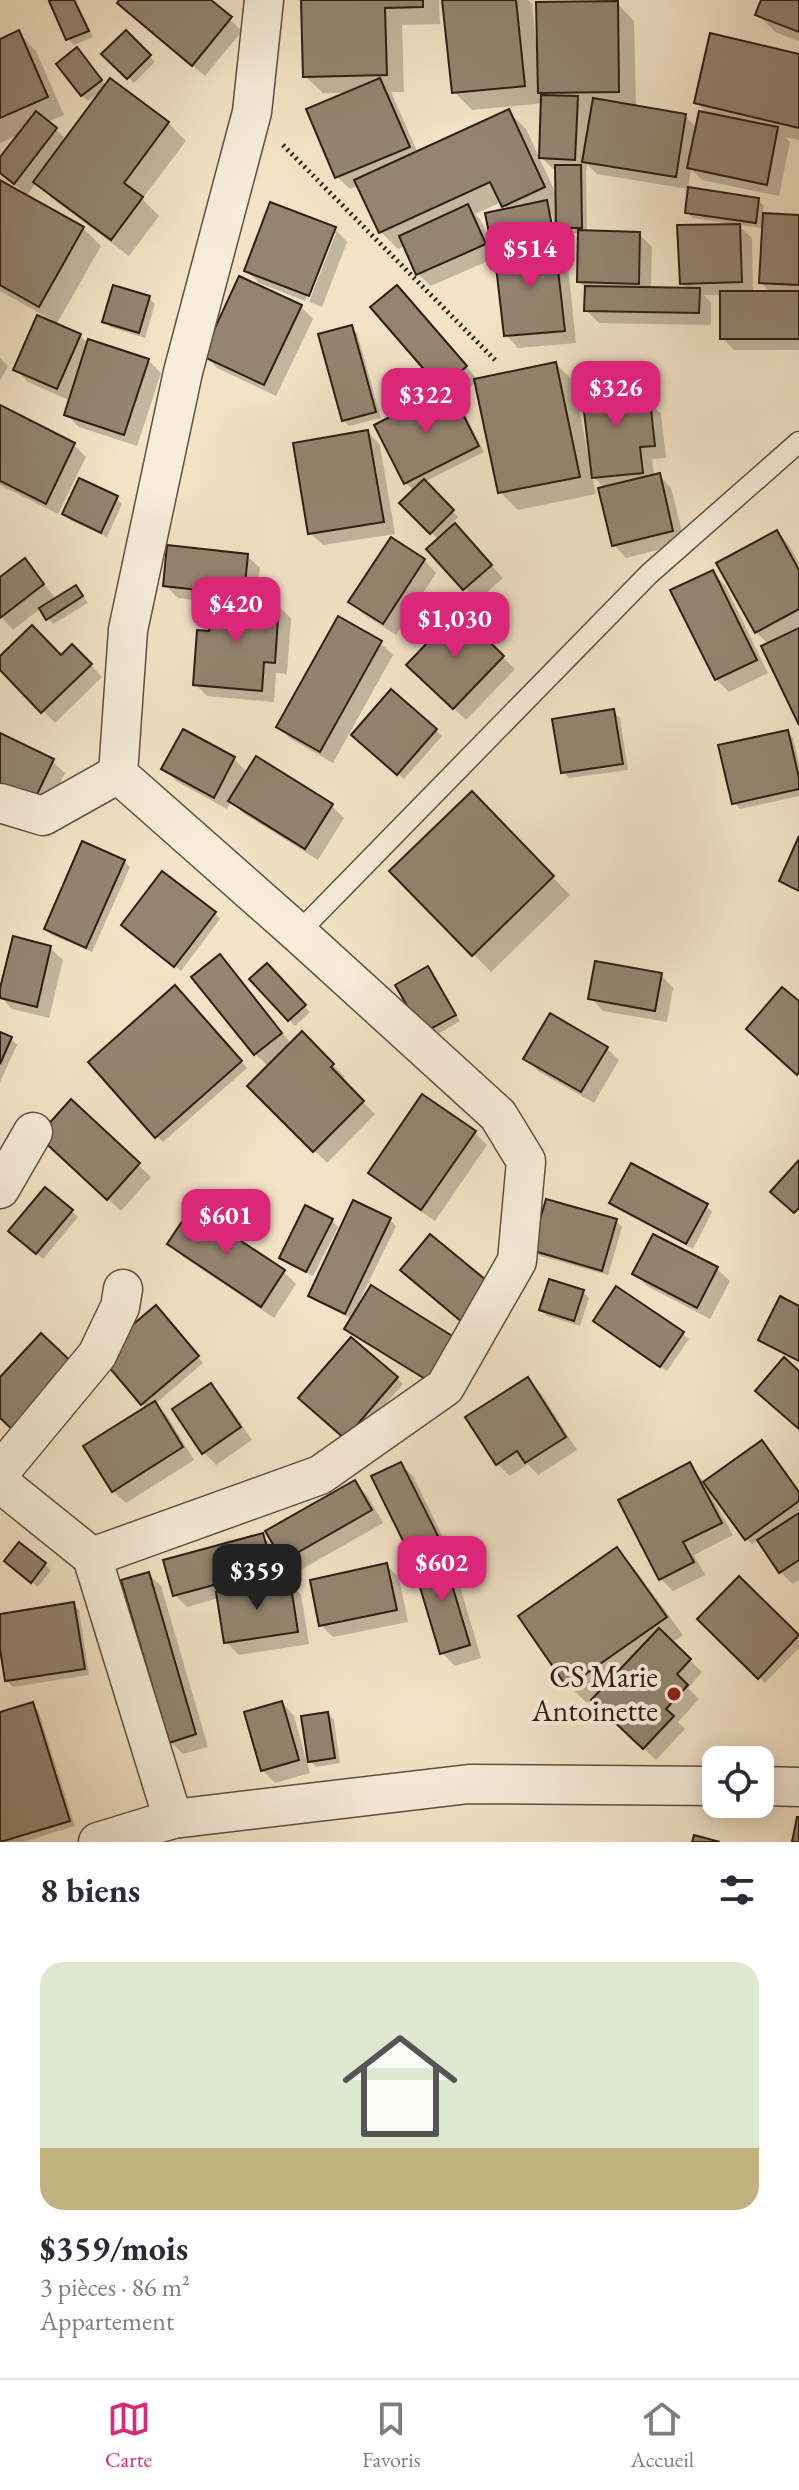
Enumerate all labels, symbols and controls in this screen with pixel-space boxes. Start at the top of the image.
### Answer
pin: $514 [483,222,577,290]
text: $514 [503,231,557,265]
pin: $326 [569,361,663,429]
pin: $322 [379,368,473,436]
text: $326 [589,370,643,404]
text: $322 [399,377,453,411]
pin: $420 [189,577,283,645]
text: $420 [209,586,263,620]
pin: $1,030 [390,592,520,660]
text: $1,030 [418,601,492,635]
pin: $601 [179,1189,273,1257]
text: $601 [199,1198,253,1232]
pin: $602 [395,1536,489,1604]
pin: $359 [210,1544,304,1612]
text: $602 [415,1545,469,1579]
text: $359 [230,1553,284,1587]
place label: CS Marie Antoinette [531,1657,658,1730]
marker: CS Marie Antoinette [665,1685,683,1703]
map controls [702,1746,774,1818]
button: locate [702,1746,774,1818]
text: 8 biens [40,1868,140,1912]
icon: filters [715,1868,759,1912]
icon: home [328,2014,472,2158]
text: $359/mois [40,2226,188,2270]
text: 3 pièces · 86 m² [40,2270,190,2304]
text: Appartement [40,2304,174,2338]
tab: Carte [105,2397,152,2474]
tab: Favoris [362,2397,421,2474]
tab: Accueil [631,2397,694,2474]

